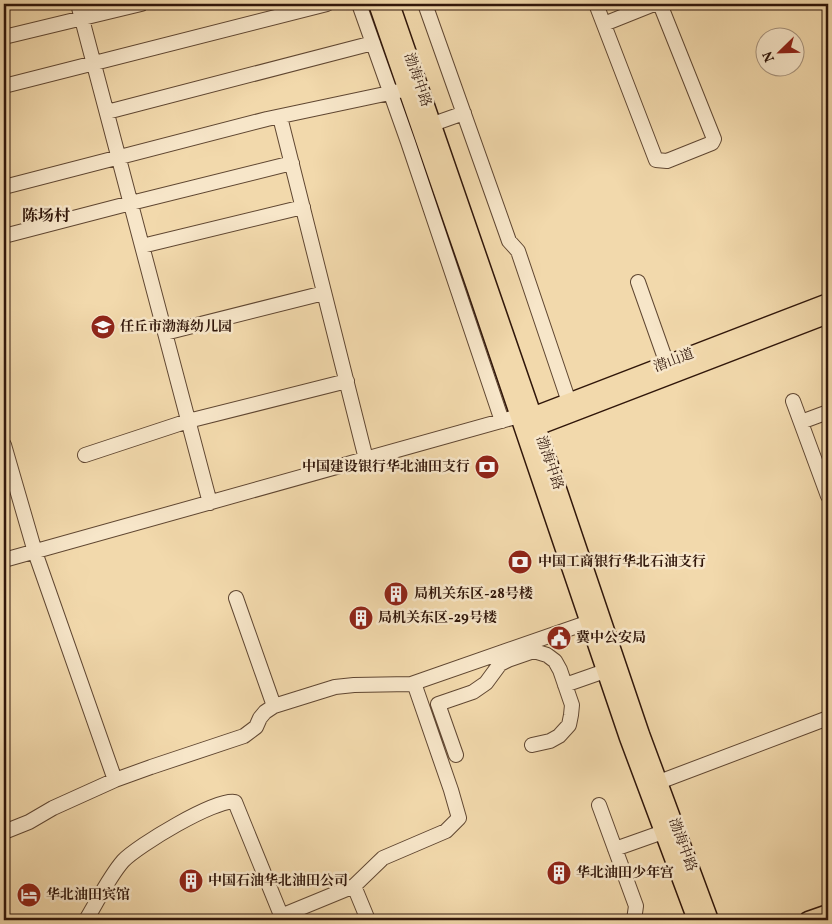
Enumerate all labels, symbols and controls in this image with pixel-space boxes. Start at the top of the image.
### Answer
north arrow [754,28,804,78]
text: N [759,48,780,65]
street label: 渤海中路 [399,50,435,110]
district label: 陈场村 [22,206,70,228]
school or university icon: 任丘市渤海幼儿园 [90,314,116,340]
place label: 任丘市渤海幼儿园 [120,318,232,337]
street label: 潜山道 [651,345,697,377]
street label: 渤海中路 [531,433,567,493]
bank icon: 中国建设银行华北油田支行 [474,454,500,480]
place label: 中国建设银行华北油田支行 [302,458,470,477]
bank icon: 中国工商银行华北石油支行 [507,549,533,575]
place label: 中国工商银行华北石油支行 [538,553,706,572]
building icon: 局机关东区-28号楼 [383,581,409,607]
place label: 局机关东区-28号楼 [414,585,533,604]
building icon: 局机关东区-29号楼 [348,605,374,631]
place label: 局机关东区-29号楼 [378,609,497,628]
public building icon: 冀中公安局 [546,625,572,651]
place label: 冀中公安局 [576,629,646,648]
street label: 渤海中路 [663,815,701,875]
building icon: 华北油田少年宫 [546,860,572,886]
place label: 华北油田少年宫 [576,864,674,883]
building icon: 中国石油华北油田公司 [178,868,204,894]
place label: 中国石油华北油田公司 [208,872,348,891]
hotel icon: 华北油田宾馆 [16,882,42,908]
place label: 华北油田宾馆 [46,886,130,905]

